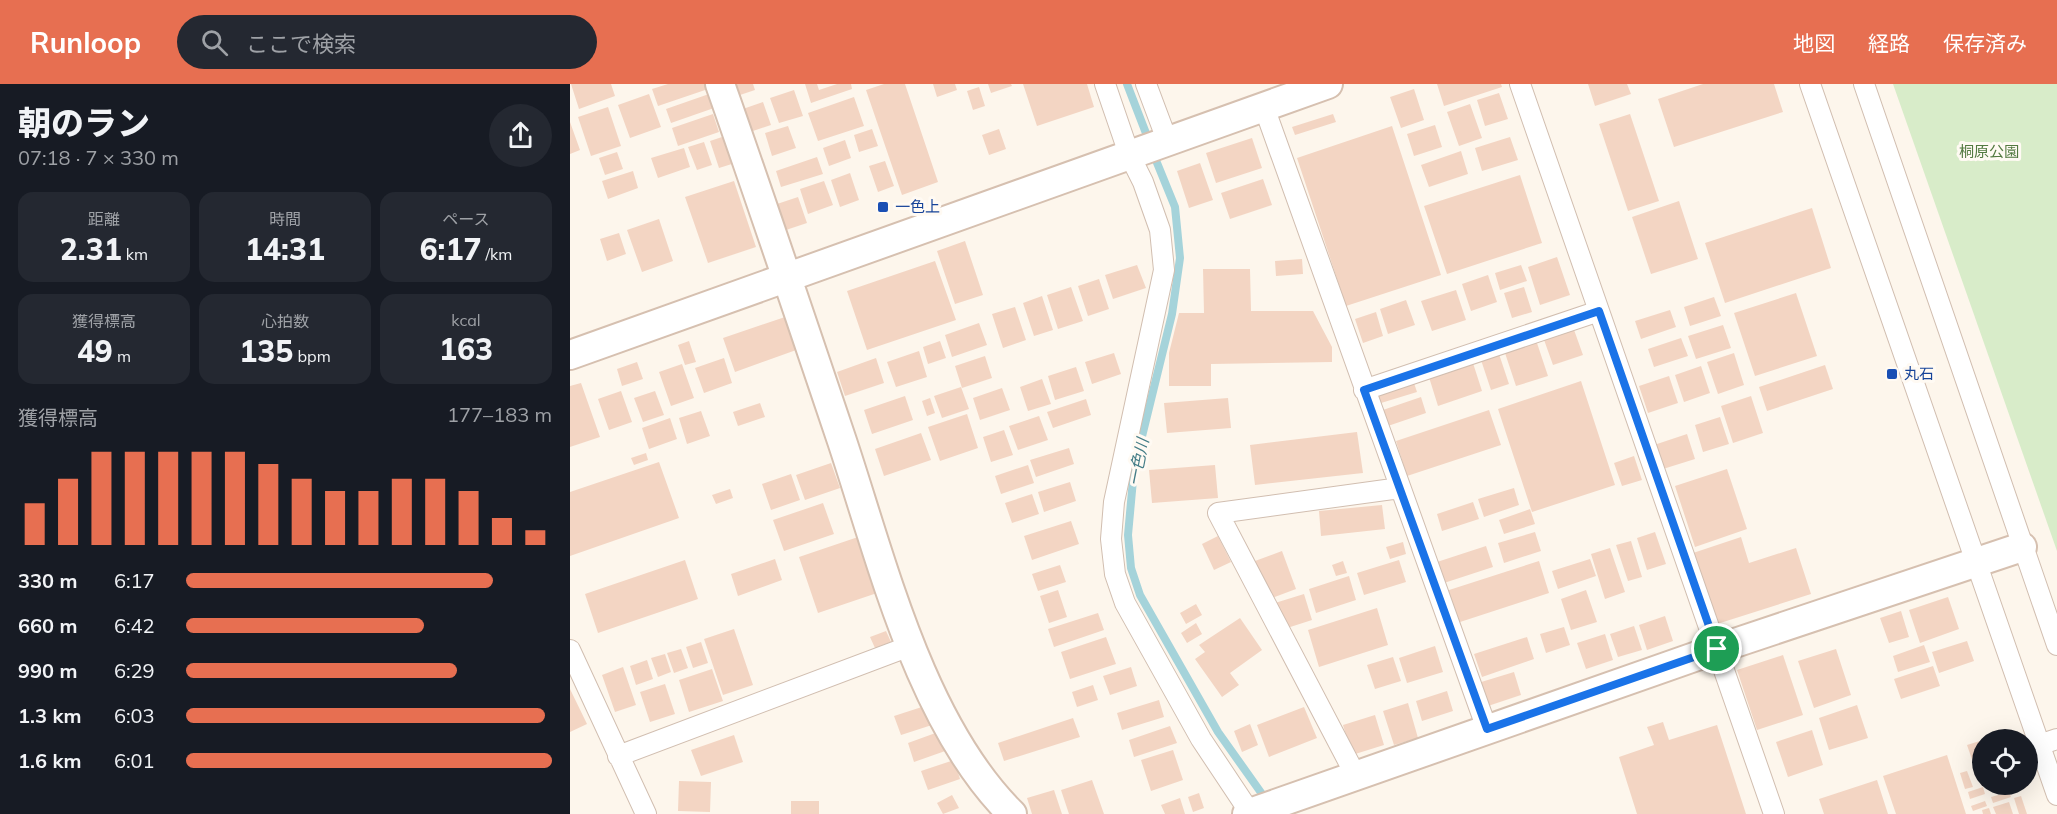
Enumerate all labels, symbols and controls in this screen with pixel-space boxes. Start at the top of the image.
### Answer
search box [177,15,597,69]
text: Runloop [30,25,141,60]
icon: search [198,26,231,59]
text: ここで検索 [246,30,356,58]
text: 地図 [1793,30,1835,56]
text: 経路 [1868,30,1910,56]
text: 保存済み [1943,30,2027,56]
text: 朝のラン [18,102,150,143]
button: share [489,104,552,167]
park label: 桐原公園 [1959,142,2019,161]
text: 07:18 · 7 × 330 m [18,145,179,170]
place label: 一色上 [895,197,940,216]
marker: 一色上 [876,200,890,214]
text: 距離 [88,209,120,229]
text: 時間 [269,209,301,229]
text: ペース [442,209,490,229]
text: 2.31 [60,230,122,268]
text: 14:31 [245,230,325,268]
text: 6:17 [420,230,481,268]
text: km [122,244,148,264]
text: /km [481,244,512,264]
text: kcal [451,310,481,330]
text: 獲得標高 [72,311,136,331]
text: 心拍数 [261,311,309,331]
text: 163 [439,330,493,368]
text: 49 [77,332,113,370]
text: 135 [239,332,293,370]
text: m [113,346,131,366]
text: bpm [293,346,331,366]
place label: 丸石 [1904,364,1934,383]
marker: 丸石 [1885,367,1899,381]
text: 177–183 m [447,402,552,427]
text: 獲得標高 [18,405,98,430]
water label: 一色川 [1124,435,1153,487]
text: 330 m [18,568,77,593]
text: 6:17 [114,568,155,593]
text: 660 m [18,613,77,638]
text: 6:42 [114,613,155,638]
pin [1691,623,1742,674]
icon: arrive [1700,632,1733,665]
text: 990 m [18,658,77,683]
text: 6:29 [114,658,155,683]
text: 1.3 km [18,703,81,728]
text: 6:03 [114,703,155,728]
map controls [1972,729,2038,795]
button: locate [1972,729,2038,795]
text: 1.6 km [18,748,81,773]
text: 6:01 [114,748,155,773]

